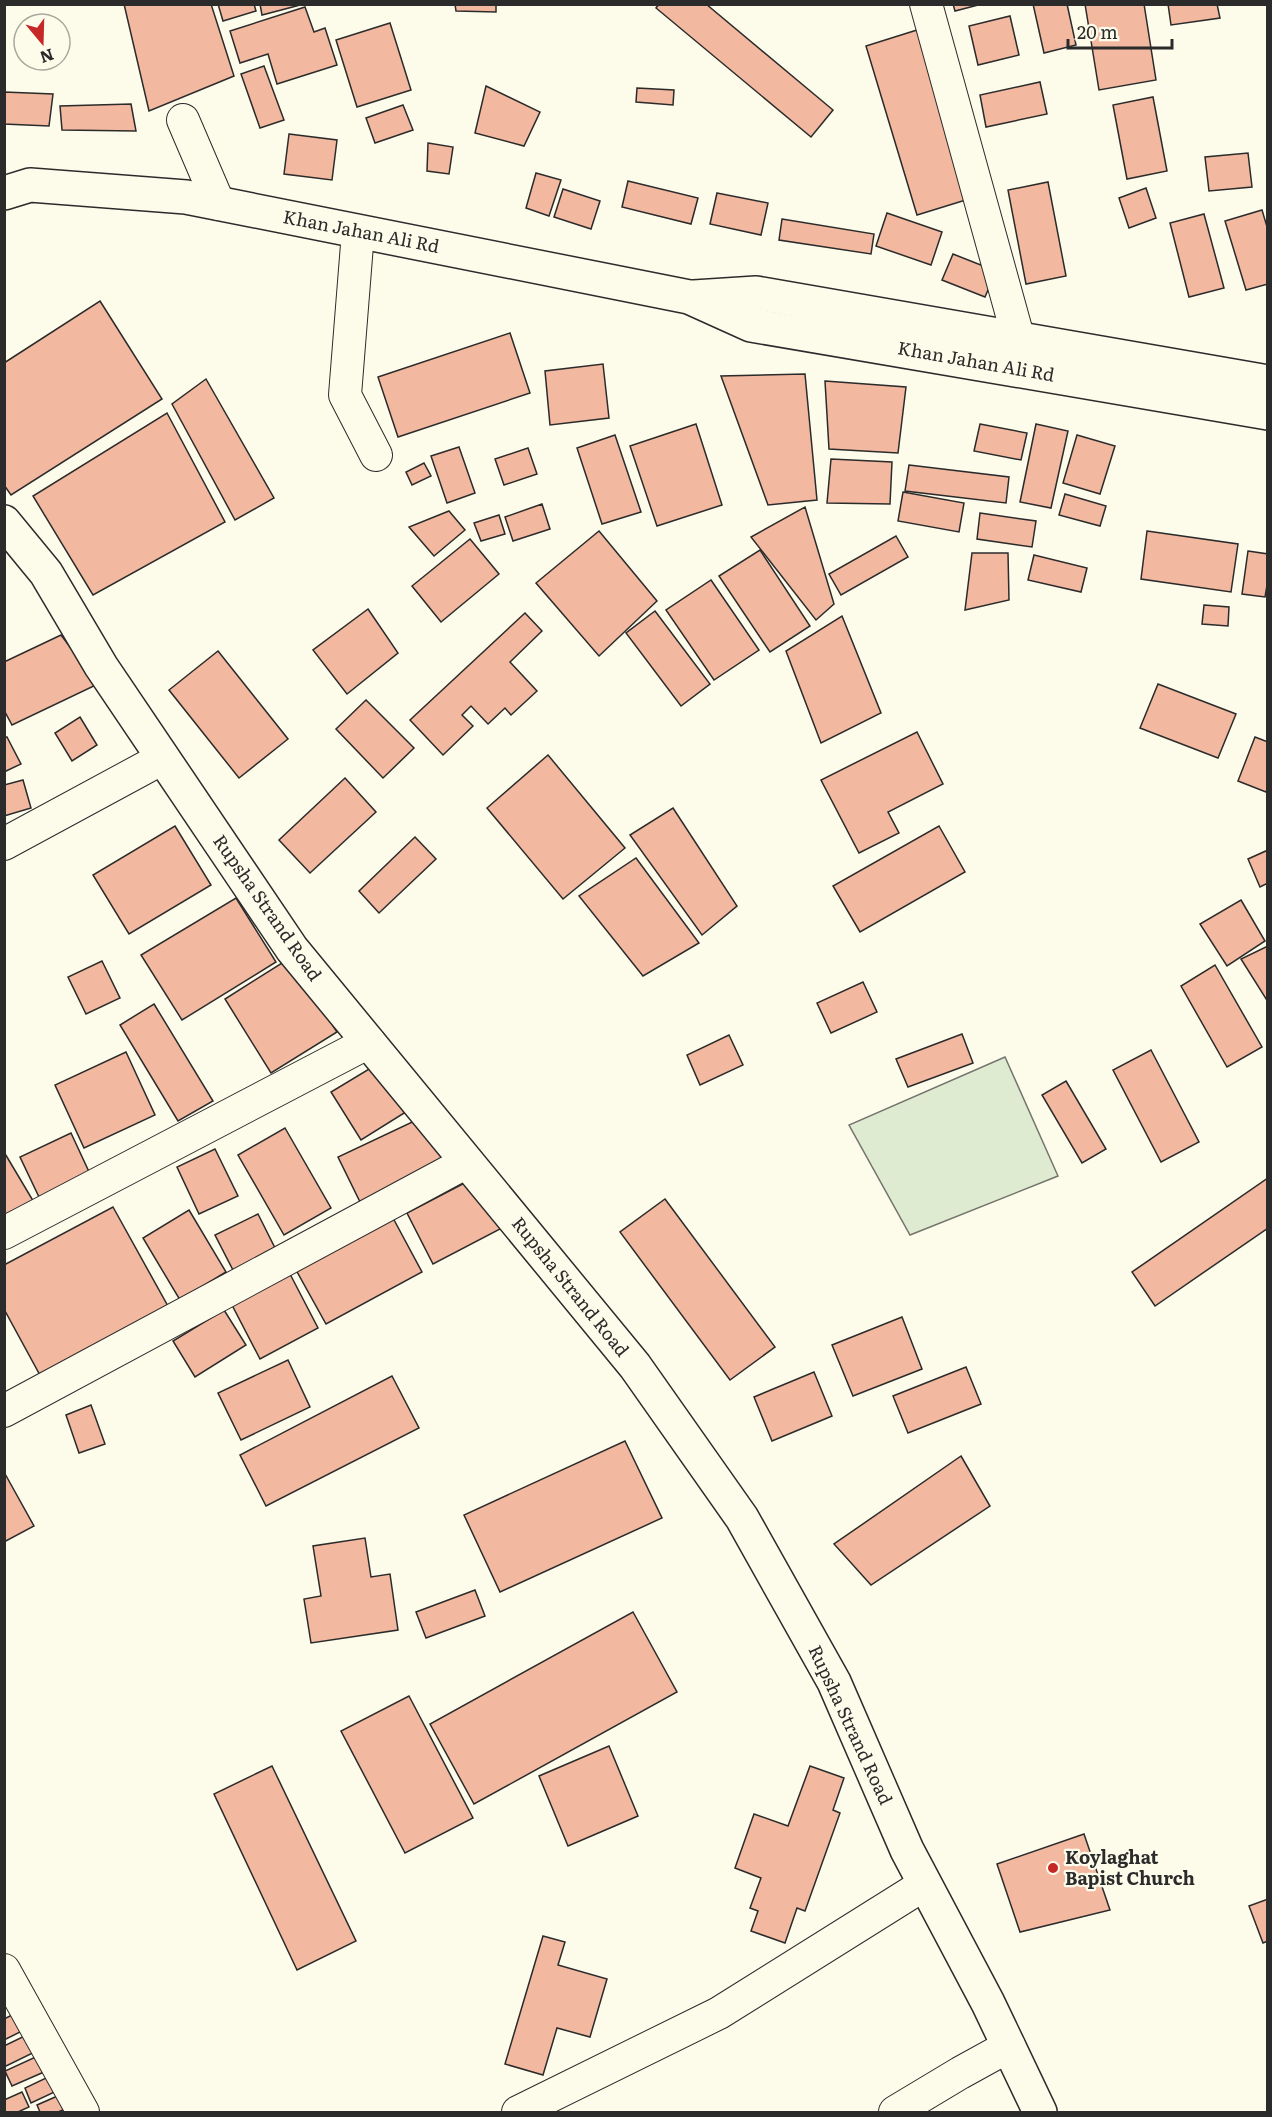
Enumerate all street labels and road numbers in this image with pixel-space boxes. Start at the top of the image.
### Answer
street label: Khan Jahan Ali Rd [281,202,442,259]
street label: Khan Jahan Ali Rd [896,333,1057,388]
street label: Rupsha Strand Road [207,828,329,986]
street label: Rupsha Strand Road [506,1210,636,1362]
street label: Rupsha Strand Road [802,1640,900,1809]

